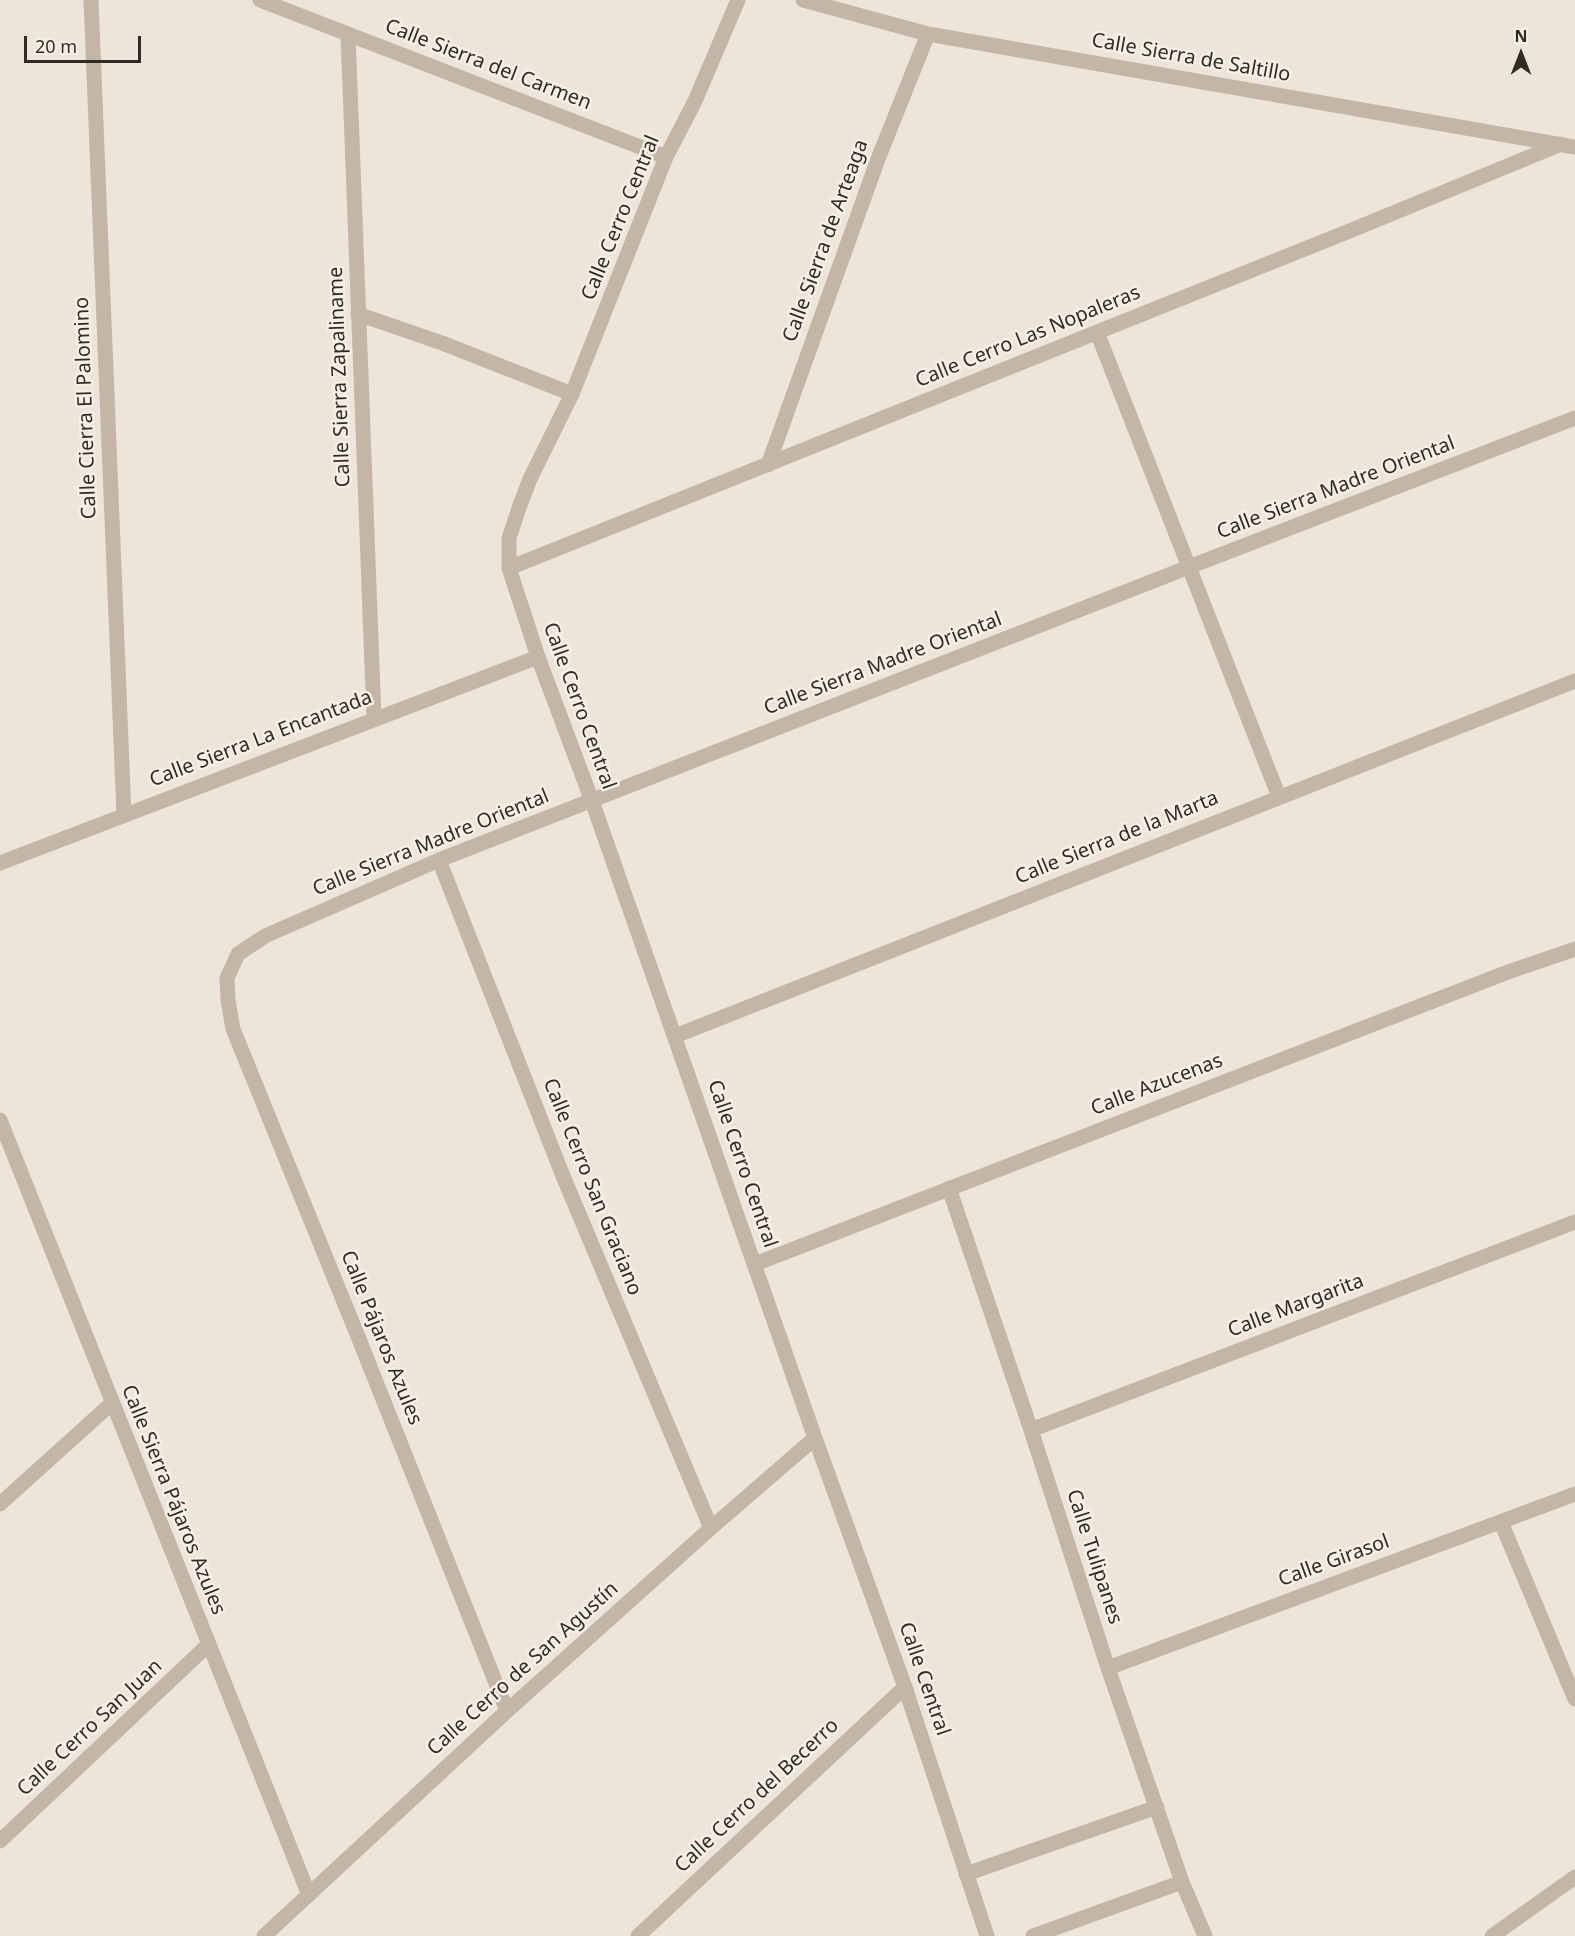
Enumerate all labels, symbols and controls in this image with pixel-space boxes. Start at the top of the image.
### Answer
street label: Calle Sierra del Carmen [381,15,595,115]
scale bar [27,24,144,62]
north arrow [1491,24,1551,84]
text: N [1514,25,1528,47]
street label: Calle Sierra de Saltillo [1090,29,1292,87]
text: 20 m [35,34,77,58]
street label: Calle Cerro Central [577,132,665,304]
street label: Calle Sierra de Arteaga [778,136,874,346]
street label: Calle Sierra Zapaliname [324,266,356,488]
street label: Calle Cerro Las Nopaleras [912,281,1144,393]
street label: Calle Cierra El Palomino [70,296,102,520]
street label: Calle Sierra Madre Oriental [1214,431,1458,545]
street label: Calle Sierra Madre Oriental [761,607,1005,721]
street label: Calle Cerro Central [538,619,620,793]
street label: Calle Sierra La Encantada [146,685,376,793]
street label: Calle Sierra Madre Oriental [309,785,553,901]
street label: Calle Sierra de la Marta [1012,786,1222,890]
street label: Calle Azucenas [1088,1049,1226,1121]
street label: Calle Cerro San Graciano [537,1075,647,1299]
street label: Calle Cerro Central [702,1077,782,1251]
street label: Calle Pájaros Azules [335,1247,427,1429]
street label: Calle Margarita [1225,1269,1367,1343]
street label: Calle Sierra Pájaros Azules [116,1382,230,1618]
street label: Calle Tulipanes [1061,1487,1127,1627]
street label: Calle Girasol [1275,1530,1393,1592]
street label: Calle Cerro de San Agustín [423,1577,623,1761]
street label: Calle Central [893,1619,955,1739]
street label: Calle Cerro San Juan [13,1655,167,1801]
street label: Calle Cerro del Becerro [670,1714,844,1878]

